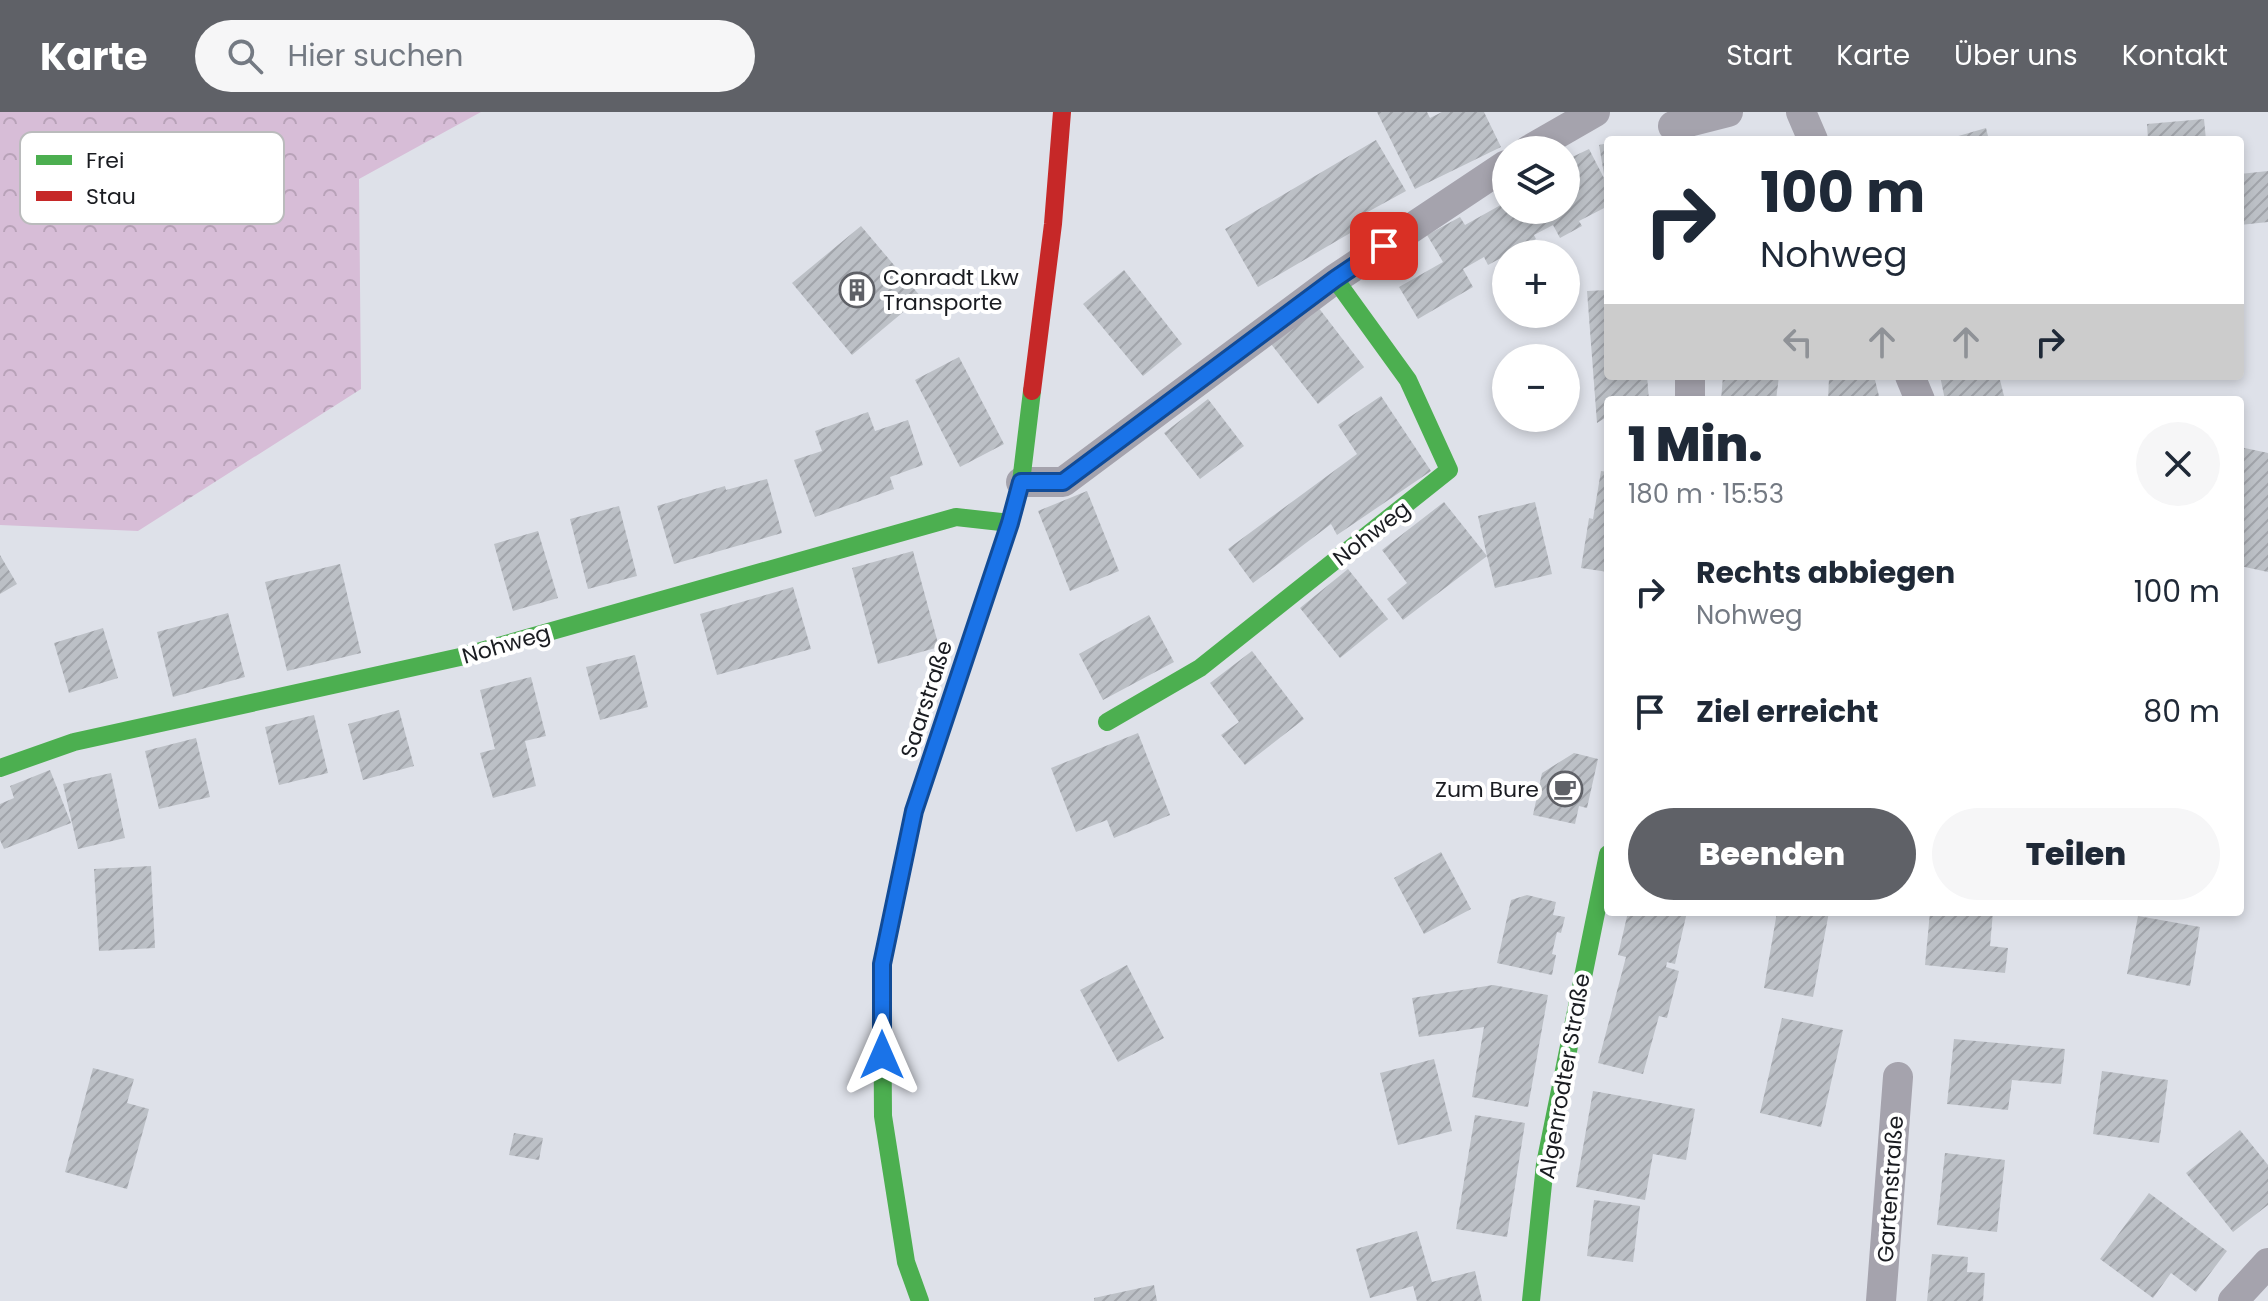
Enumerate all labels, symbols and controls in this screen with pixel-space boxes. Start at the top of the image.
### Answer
search box [195,20,755,92]
text: Karte [40,30,147,83]
icon: search [223,34,267,78]
text: Hier suchen [287,34,463,77]
text: Start [1726,36,1792,75]
text: Karte [1836,36,1910,75]
text: Über uns [1954,36,2078,75]
text: Kontakt [2122,36,2228,75]
legend [20,132,284,224]
map controls [1492,136,1580,432]
button: layers [1492,136,1580,224]
text: Frei [86,145,124,176]
text: 100 m [1760,153,1925,232]
icon: right [1628,168,1732,272]
text: Stau [86,181,136,212]
pin [1350,212,1418,280]
icon: arrive [1362,224,1406,268]
text: Nohweg [1760,229,1908,280]
button: + [1492,240,1580,328]
place label: Conradt Lkw Transporte [883,262,1019,318]
building icon: Conradt Lkw Transporte [838,271,876,309]
icon: left [1776,320,1820,364]
icon: ahead [1860,320,1904,364]
icon: ahead [1944,320,1988,364]
icon: right [2028,320,2072,364]
button: − [1492,344,1580,432]
text: 1 Min. [1628,411,1763,478]
button: close [2136,422,2220,506]
text: 180 m · 15:53 [1628,476,1784,512]
street label: Nohweg [1326,493,1416,573]
text: Rechts abbiegen [1696,551,1955,594]
icon: right [1628,570,1672,614]
text: 100 m [2134,570,2220,613]
text: Nohweg [1696,597,1803,633]
street label: Nohweg [459,617,554,672]
street label: Saarstraße [893,636,960,762]
icon: arrive [1628,690,1672,734]
text: Ziel erreicht [1696,690,1878,733]
text: 80 m [2143,690,2220,733]
cafe icon: Zum Bure [1546,770,1584,808]
place label: Zum Bure [1435,774,1539,805]
button: Beenden [1628,808,1916,900]
button: Teilen [1932,808,2220,900]
street label: Algenrodter Straße [1531,971,1598,1181]
position arrow [840,1013,924,1097]
street label: Gartenstraße [1870,1115,1911,1263]

